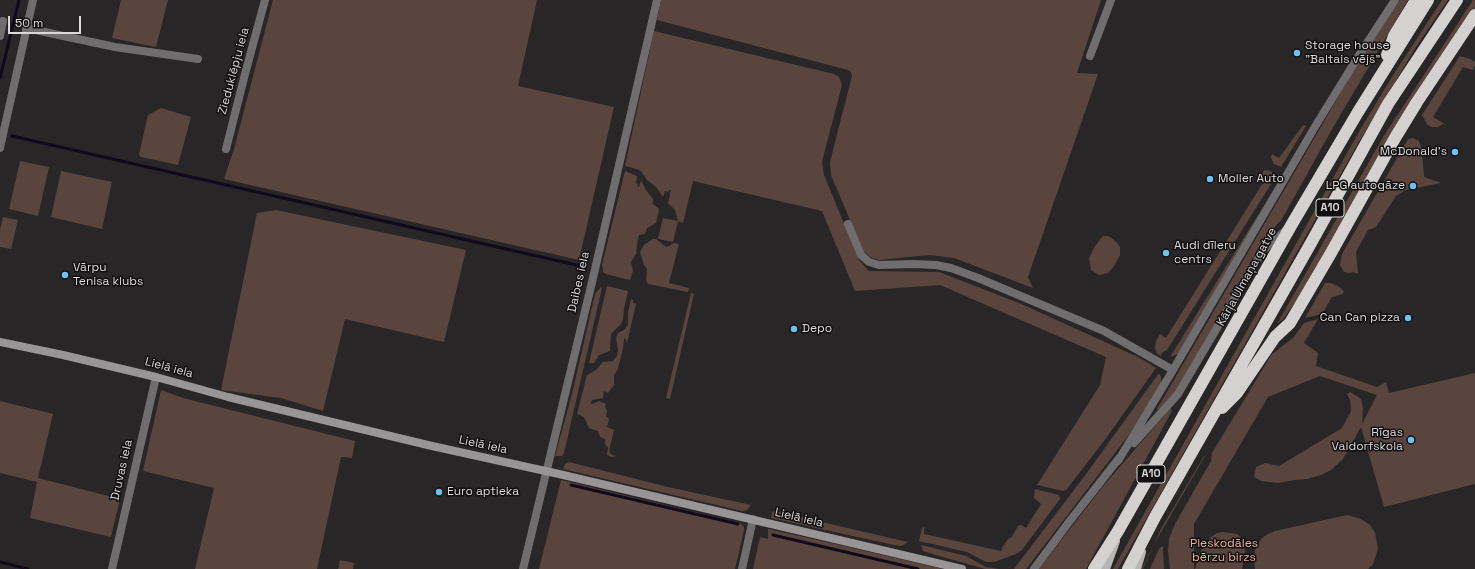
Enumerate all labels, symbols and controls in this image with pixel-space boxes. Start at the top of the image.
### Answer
scale bar [10,8,83,34]
text: 50 m [15,15,43,31]
street label: Zieduklēpju iela [215,26,253,116]
place label: Storage house "Baltais vējš" [1305,39,1390,67]
marker: Storage house "Baltais vējš" [1292,48,1302,58]
place label: McDonald's [1380,145,1447,159]
marker: McDonald's [1450,147,1460,157]
place label: Moller Auto [1218,172,1284,186]
marker: Moller Auto [1205,174,1215,184]
place label: LPG autogāze [1326,179,1405,193]
marker: LPG autogāze [1408,181,1418,191]
road number: A10 [1316,199,1344,217]
street label: Kārļa Ulmaņa gatve [1214,225,1280,329]
place label: Audi dīleru centrs [1174,239,1236,267]
marker: Audi dīleru centrs [1161,248,1171,258]
street label: Daibes iela [565,250,593,314]
place label: Vārpu Tenisa klubs [73,261,143,289]
marker: Vārpu Tenisa klubs [60,270,70,280]
place label: Can Can pizza [1320,311,1400,325]
marker: Can Can pizza [1403,313,1413,323]
place label: Depo [802,322,832,336]
marker: Depo [789,324,799,334]
street label: Lielā iela [143,355,195,381]
place label: Rīgas Valdorfskola [1332,426,1403,454]
street label: Lielā iela [457,433,509,457]
marker: Rīgas Valdorfskola [1406,435,1416,445]
street label: Druvas iela [108,438,136,502]
road number: A10 [1137,465,1165,483]
place label: Euro aptieka [447,485,519,499]
marker: Euro aptieka [434,487,444,497]
street label: Lielā iela [773,505,825,531]
park label: Pleskodāles bērzu birzs [1190,537,1258,565]

